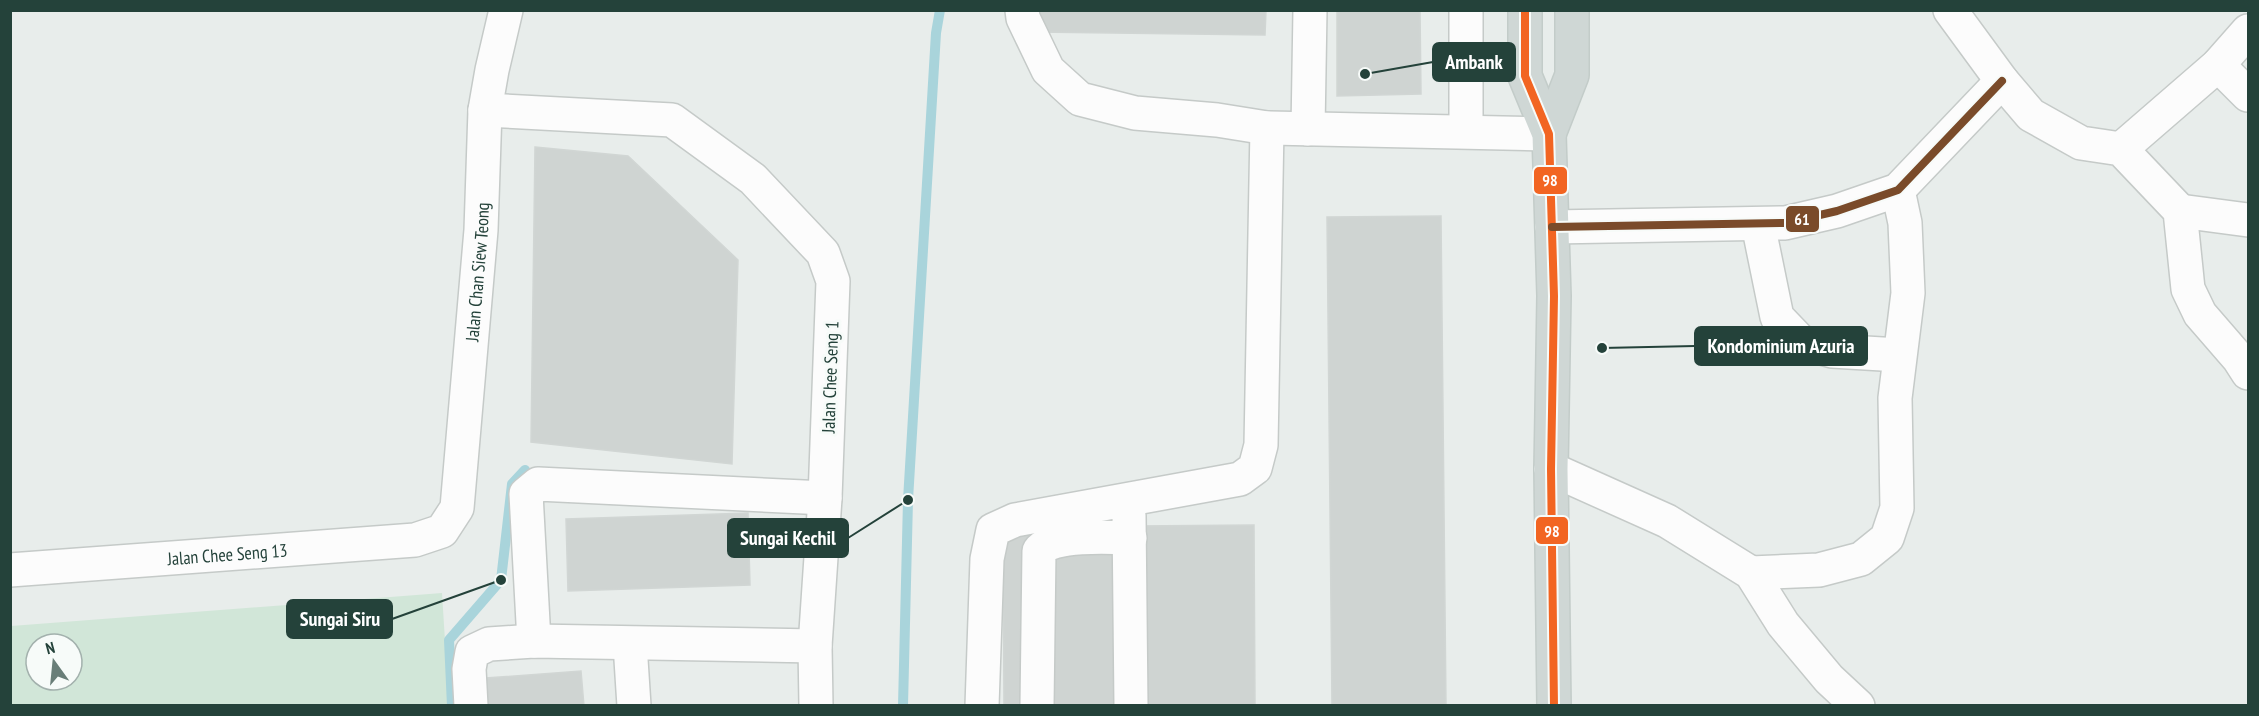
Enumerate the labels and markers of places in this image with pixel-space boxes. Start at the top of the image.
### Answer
callout: Ambank [1433,43,1515,81]
callout: Kondominium Azuria [1695,327,1867,365]
callout: Sungai Kechil [728,519,848,557]
callout: Sungai Siru [287,600,392,638]

